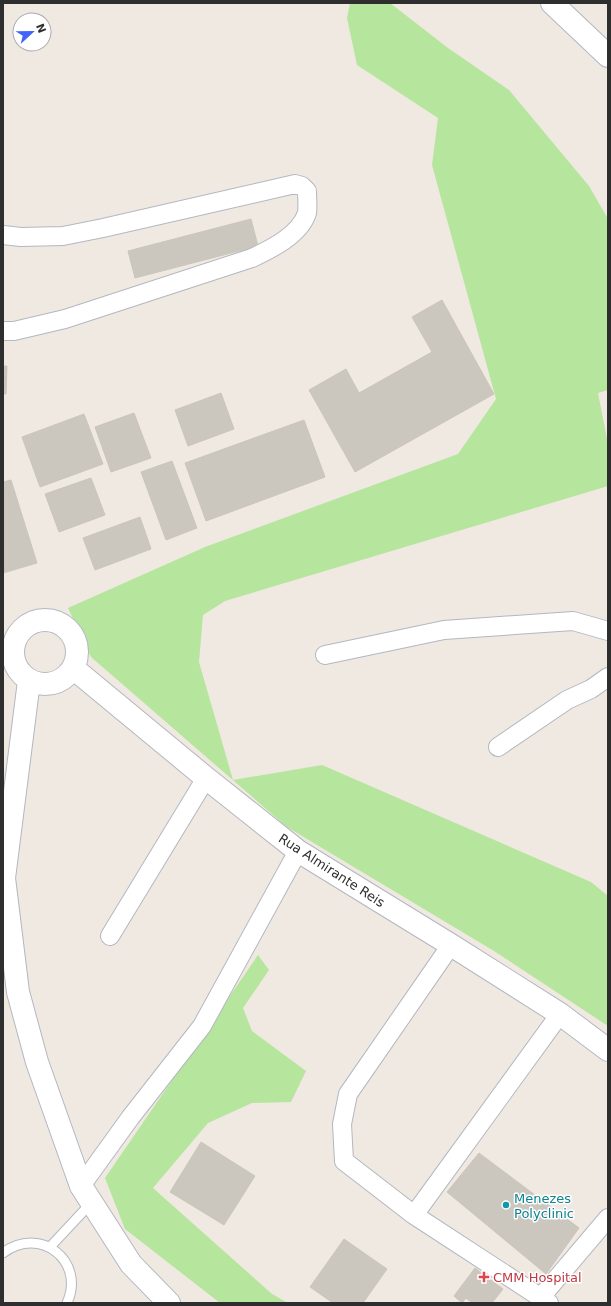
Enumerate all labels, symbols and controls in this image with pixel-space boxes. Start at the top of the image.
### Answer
north arrow [12,12,52,52]
text: N [33,22,49,35]
street label: Rua Almirante Reis [276,831,388,910]
place label: Menezes Polyclinic [514,1191,574,1221]
marker: Menezes Polyclinic [501,1200,511,1210]
place label: CMM Hospital [493,1270,582,1285]
marker: CMM Hospital [478,1271,490,1283]

